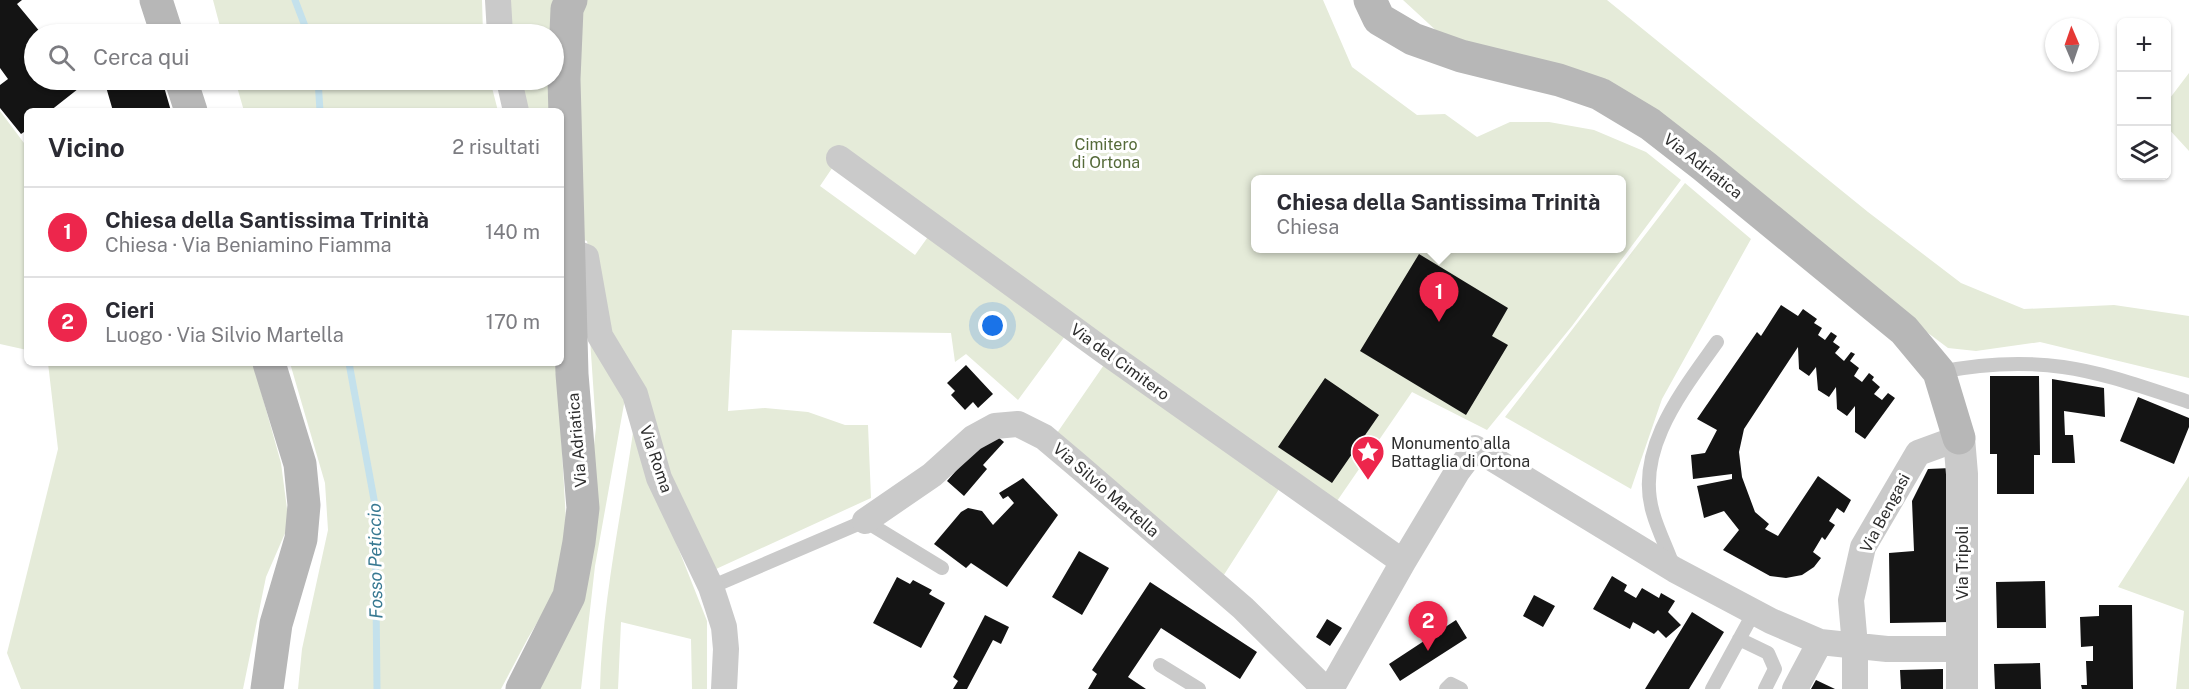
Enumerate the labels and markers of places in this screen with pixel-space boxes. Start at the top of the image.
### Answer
pin: 1 [1420,272,1458,322]
place icon: Monumento alla Battaglia di Ortona [1350,434,1386,481]
place label: Monumento alla Battaglia di Ortona [1391,434,1530,471]
pin: 2 [1408,602,1448,651]

